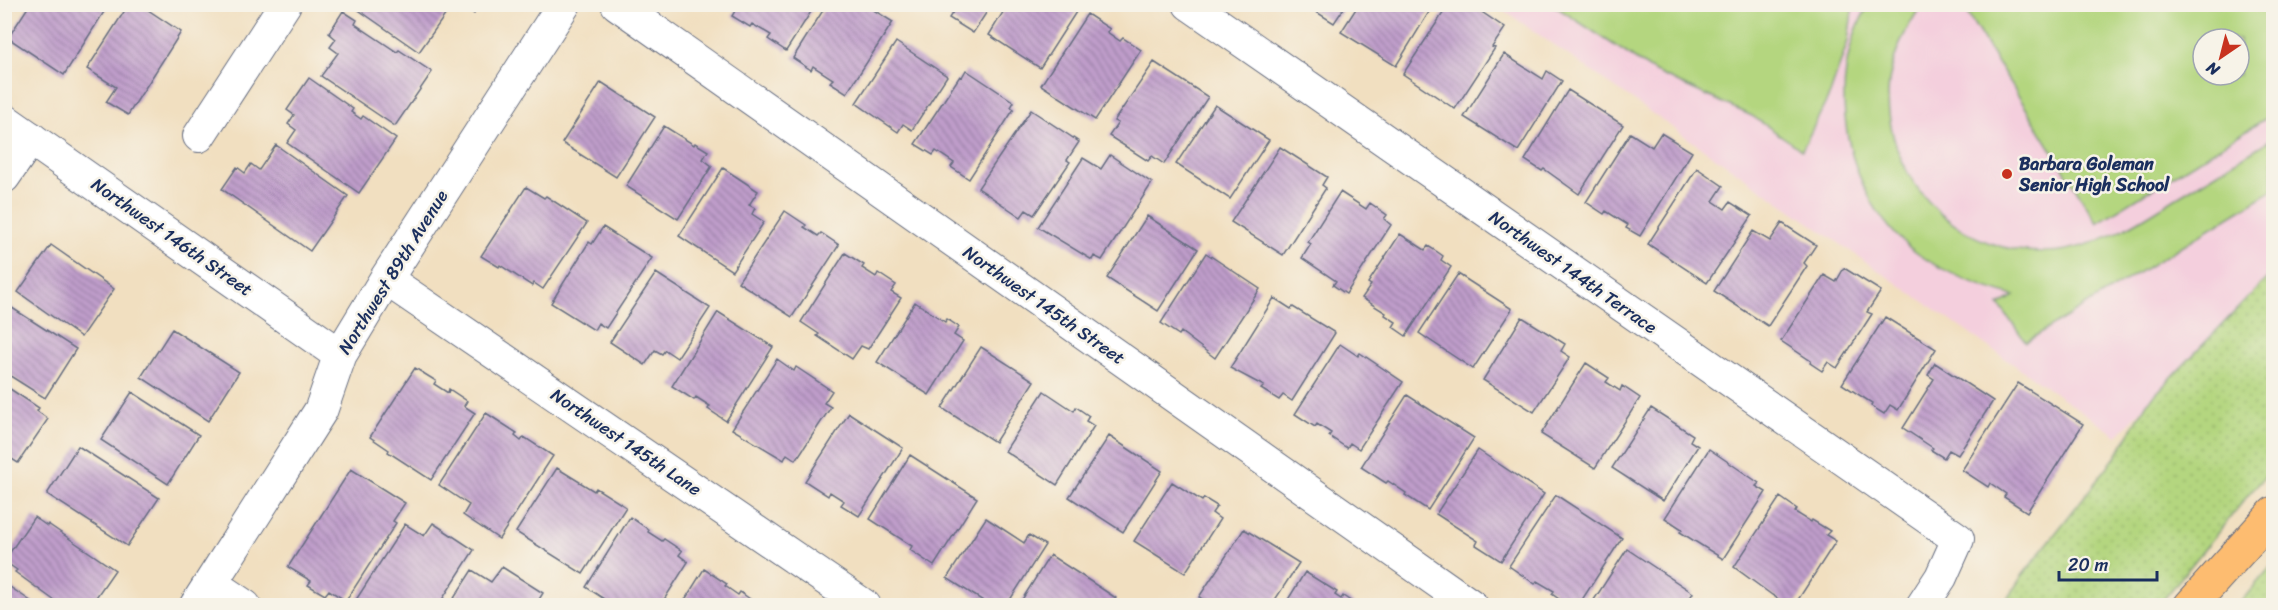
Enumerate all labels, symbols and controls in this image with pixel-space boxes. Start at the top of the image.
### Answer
north arrow [2191,27,2251,87]
text: N [2199,53,2226,85]
place label: Barbara Goleman Senior High School [2018,148,2170,201]
marker: Barbara Goleman Senior High School [2000,167,2014,181]
street label: Northwest 146th Street [84,169,260,305]
street label: Northwest 89th Avenue [329,183,457,361]
street label: Northwest 144th Terrace [1482,202,1664,343]
street label: Northwest 145th Street [956,237,1132,373]
street label: Northwest 145th Lane [544,379,708,505]
scale bar [2059,544,2156,582]
text: 20 m [2068,549,2108,581]

